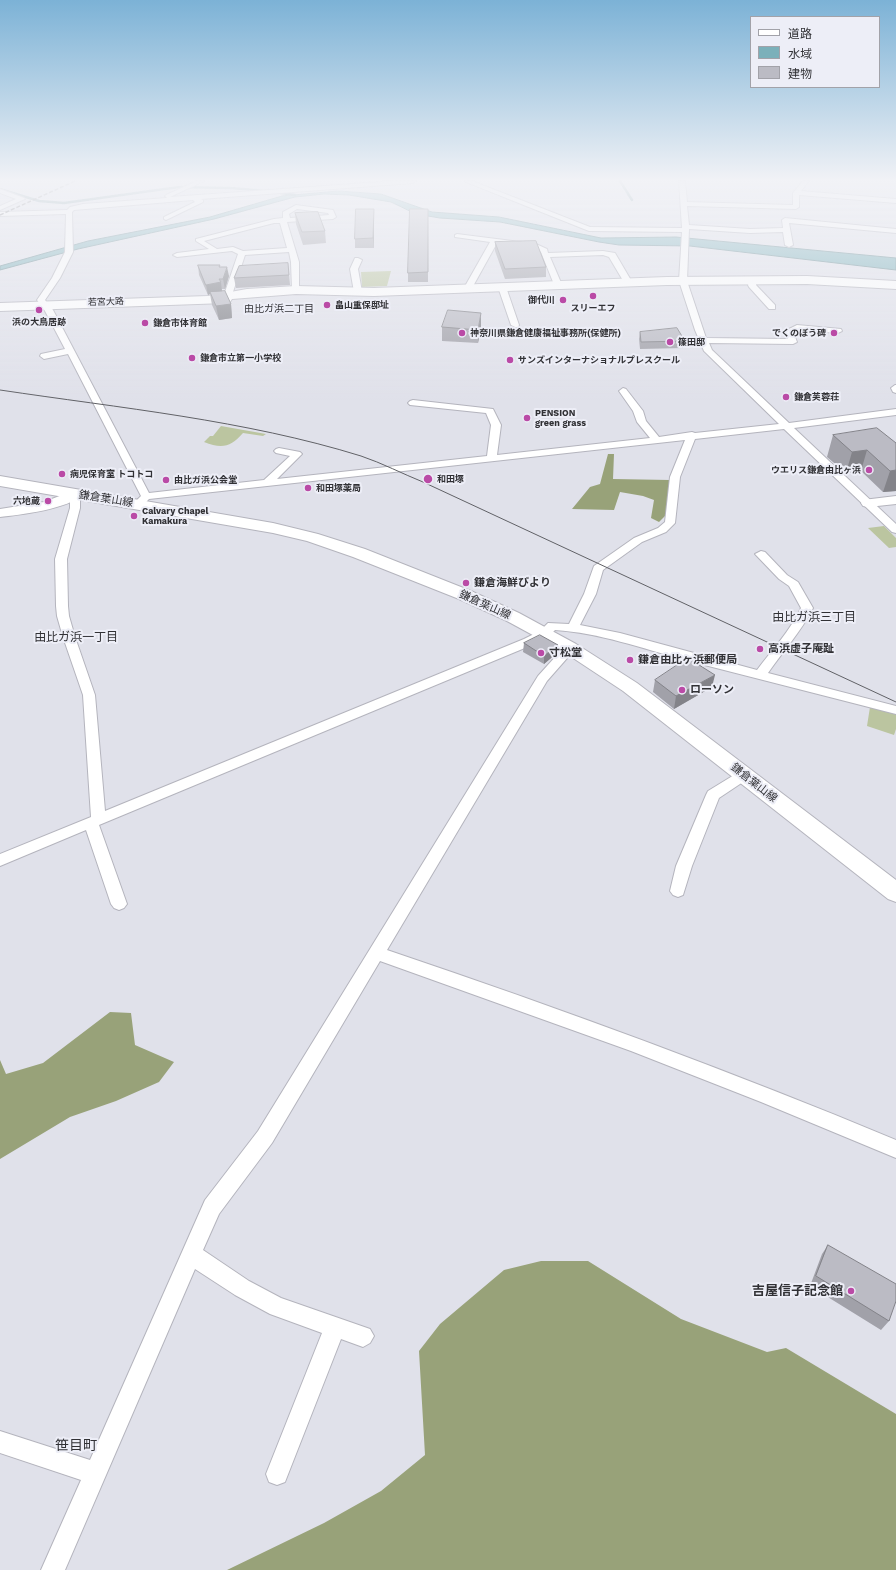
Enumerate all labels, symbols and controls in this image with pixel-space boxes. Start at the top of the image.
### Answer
legend [750,16,880,88]
text: 道路 [788,27,812,41]
text: 水域 [788,47,812,61]
text: 建物 [788,67,812,81]
marker: スリーエフ [588,291,598,301]
place label: 御代川 [528,295,555,305]
marker: 御代川 [558,295,568,305]
street label: 若宮大路 [88,296,124,308]
marker: 畠山重保邸址 [322,300,332,310]
place label: 畠山重保邸址 [335,300,389,310]
district label: 由比ガ浜二丁目 [244,303,314,315]
place label: スリーエフ [571,303,615,313]
marker: 浜の大鳥居跡 [34,305,44,315]
place label: 浜の大鳥居跡 [12,317,66,327]
marker: 鎌倉市体育館 [140,318,150,328]
place label: 鎌倉市体育館 [153,318,207,328]
marker: 神奈川県鎌倉健康福祉事務所(保健所) [457,328,467,338]
place label: 神奈川県鎌倉健康福祉事務所(保健所) [470,328,621,338]
place label: でくのぼう碑 [772,328,826,338]
marker: でくのぼう碑 [829,328,839,338]
marker: 篠田邸 [665,337,675,347]
place label: 篠田邸 [678,337,705,347]
marker: 鎌倉市立第一小学校 [187,353,197,363]
place label: 鎌倉市立第一小学校 [200,353,281,363]
marker: サンズインターナショナルプレスクール [505,355,515,365]
place label: サンズインターナショナルプレスクール [518,355,680,365]
marker: 鎌倉芙蓉荘 [781,392,791,402]
place label: 鎌倉芙蓉荘 [794,392,839,402]
place label: PENSION green grass [535,408,586,429]
marker: PENSION green grass [522,413,532,423]
place label: ウエリス鎌倉由比ヶ浜 [771,465,861,475]
marker: ウエリス鎌倉由比ヶ浜 [864,465,874,475]
marker: 病児保育室 トコトコ [57,469,67,479]
place label: 病児保育室 トコトコ [70,469,154,479]
marker: 和田塚 [422,473,434,485]
place label: 和田塚 [437,474,464,484]
marker: 由比ガ浜公会堂 [161,475,171,485]
place label: 由比ガ浜公会堂 [174,475,237,485]
marker: 和田塚薬局 [303,483,313,493]
place label: 和田塚薬局 [316,483,361,493]
street label: 鎌倉葉山線 [78,488,134,510]
place label: 六地蔵 [13,496,40,506]
marker: 六地蔵 [43,496,53,506]
place label: Calvary Chapel Kamakura [142,506,209,527]
marker: Calvary Chapel Kamakura [129,511,139,521]
place label: 鎌倉海鮮びより [474,576,551,590]
marker: 鎌倉海鮮びより [461,578,471,588]
street label: 鎌倉葉山線 [457,588,513,622]
district label: 由比ガ浜三丁目 [772,610,856,624]
district label: 由比ガ浜一丁目 [34,630,118,644]
place label: 高浜虚子庵趾 [768,642,834,656]
marker: 高浜虚子庵趾 [755,644,765,654]
place label: 寸松堂 [549,646,582,660]
marker: 寸松堂 [536,648,546,658]
place label: 鎌倉由比ヶ浜郵便局 [638,653,737,667]
marker: 鎌倉由比ヶ浜郵便局 [625,655,635,665]
place label: ローソン [690,683,734,697]
marker: ローソン [677,685,687,695]
street label: 鎌倉葉山線 [728,761,780,805]
place label: 吉屋信子記念館 [752,1283,843,1299]
marker: 吉屋信子記念館 [846,1286,856,1296]
district label: 笹目町 [55,1438,97,1454]

